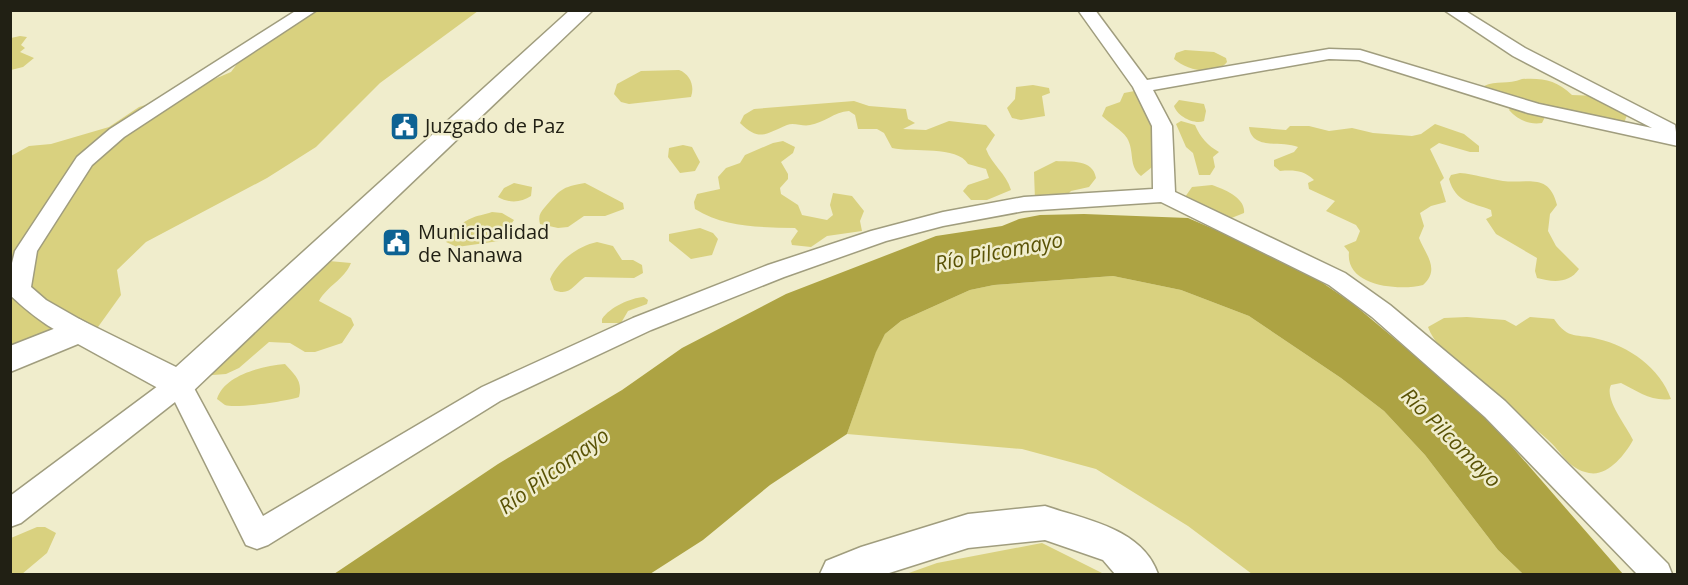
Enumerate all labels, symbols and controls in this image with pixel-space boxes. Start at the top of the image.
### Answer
public building icon: Juzgado de Paz [388,110,420,142]
place label: Juzgado de Paz [423,112,565,139]
place label: Municipalidad de Nanawa [418,218,549,268]
water label: Río Pilcomayo [932,225,1065,277]
public building icon: Municipalidad de Nanawa [381,227,413,259]
water label: Río Pilcomayo [1396,381,1508,493]
water label: Río Pilcomayo [493,421,614,520]

